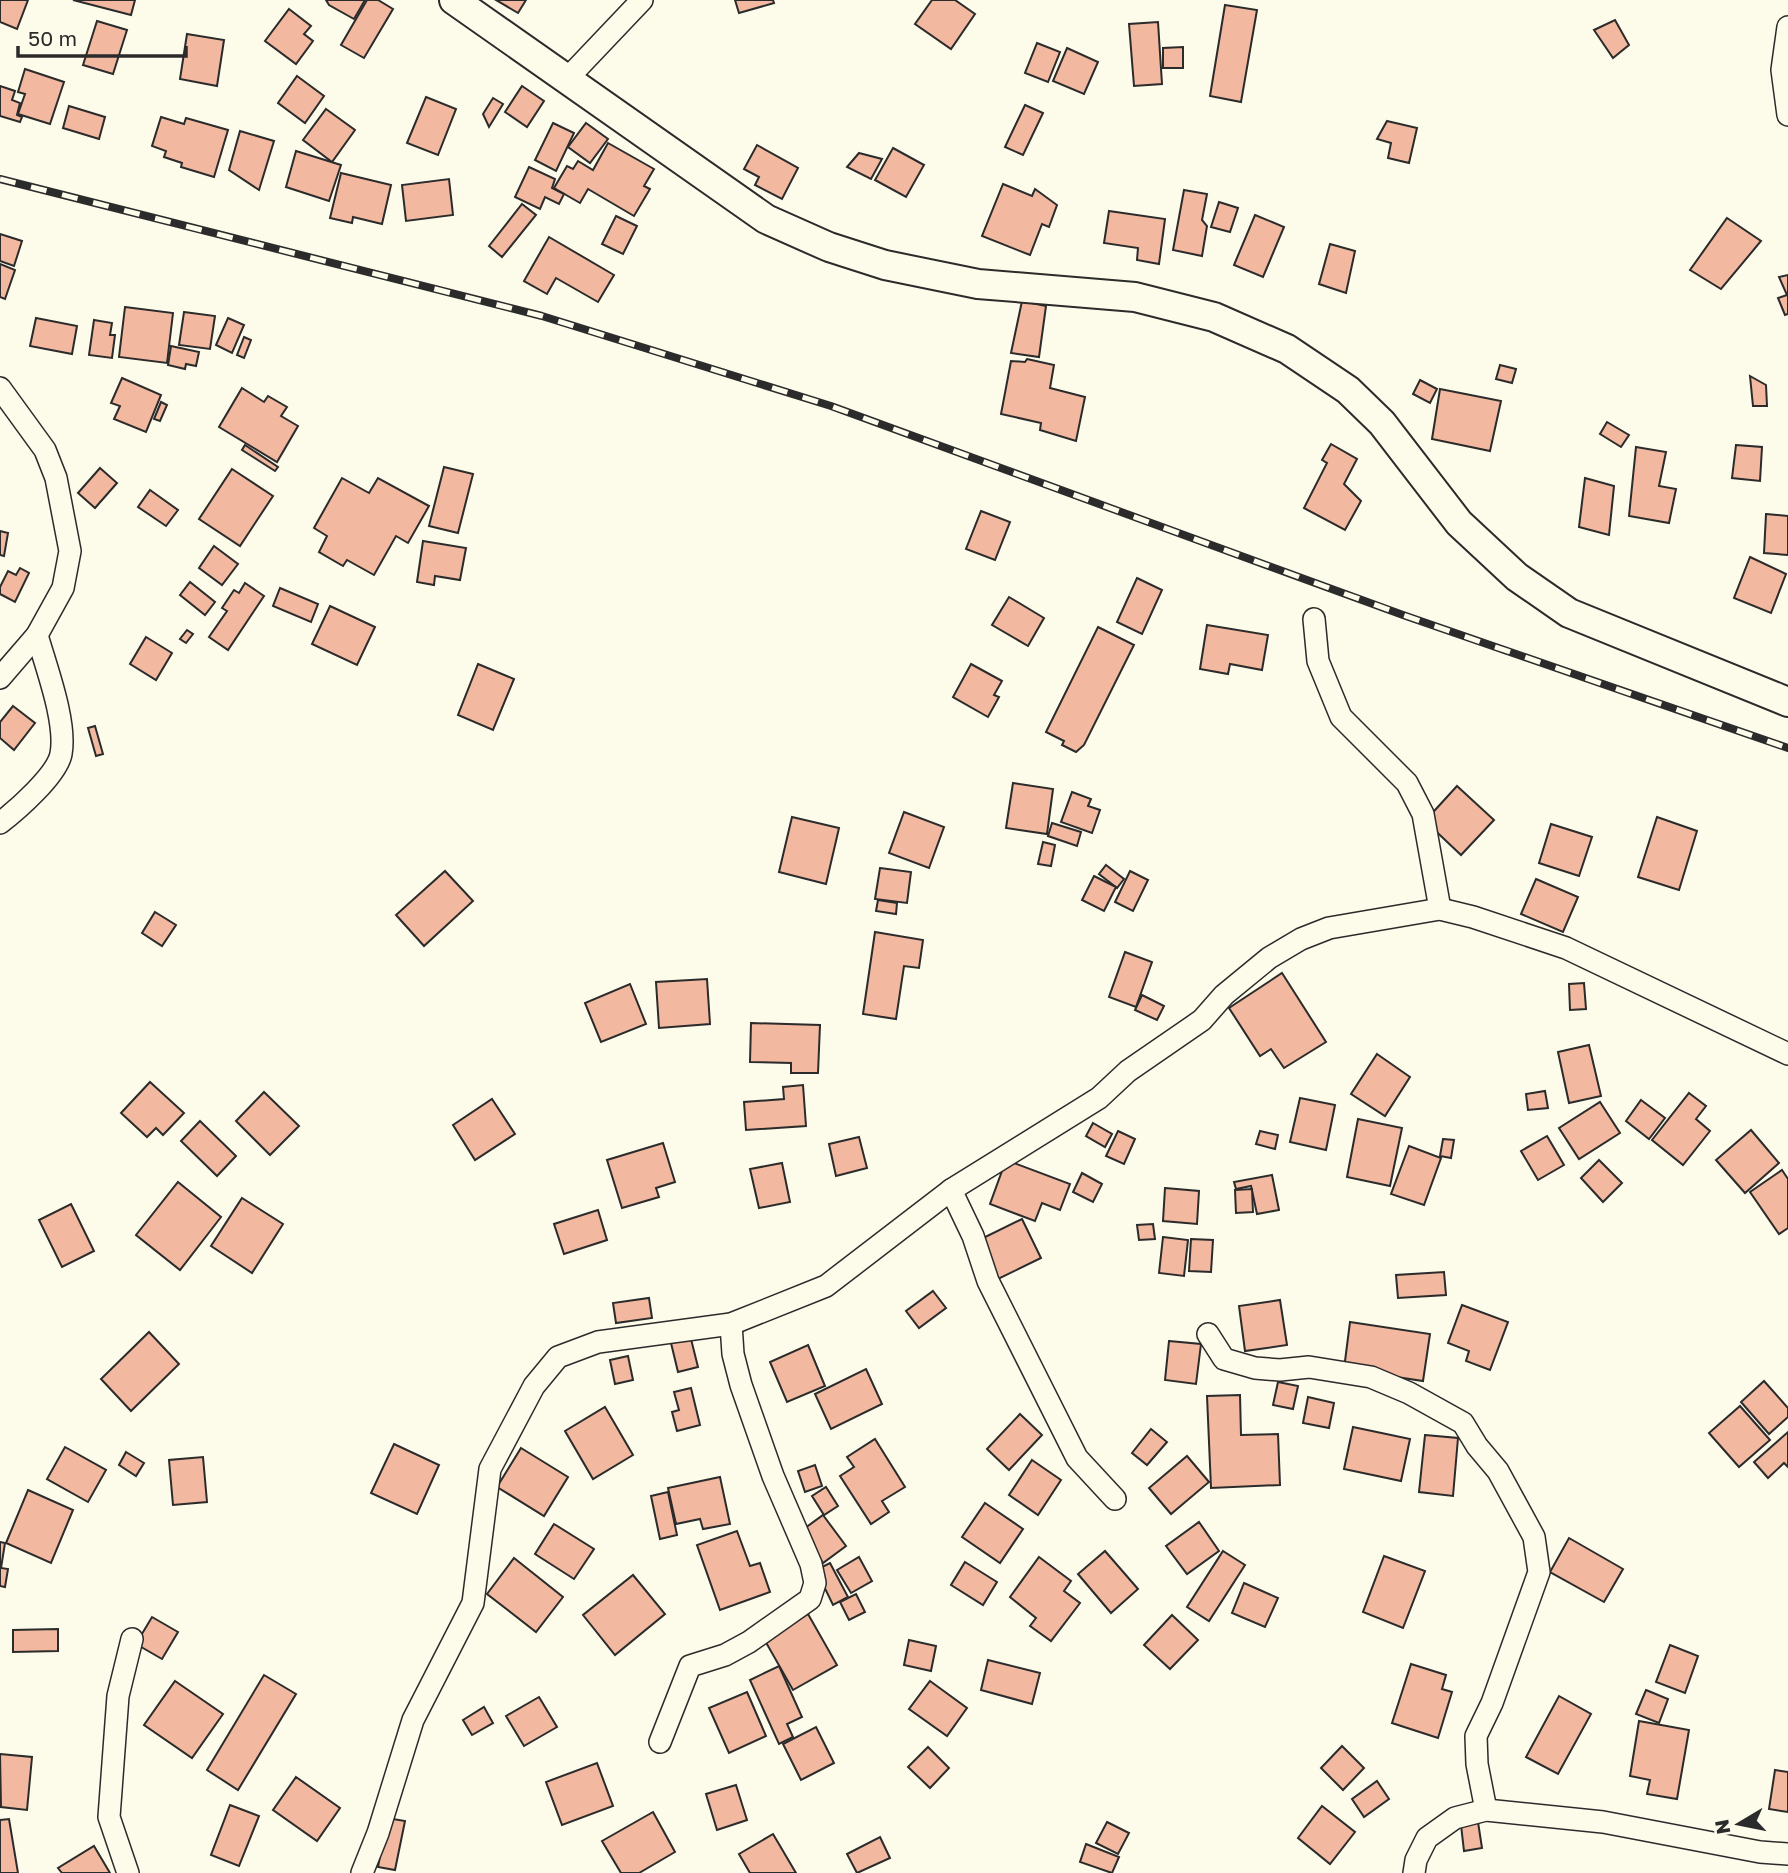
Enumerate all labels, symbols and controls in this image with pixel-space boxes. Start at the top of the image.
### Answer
scale bar [18,14,186,58]
text: 50 m [28,25,77,51]
north arrow [1704,1789,1774,1859]
text: N [1709,1818,1734,1836]

